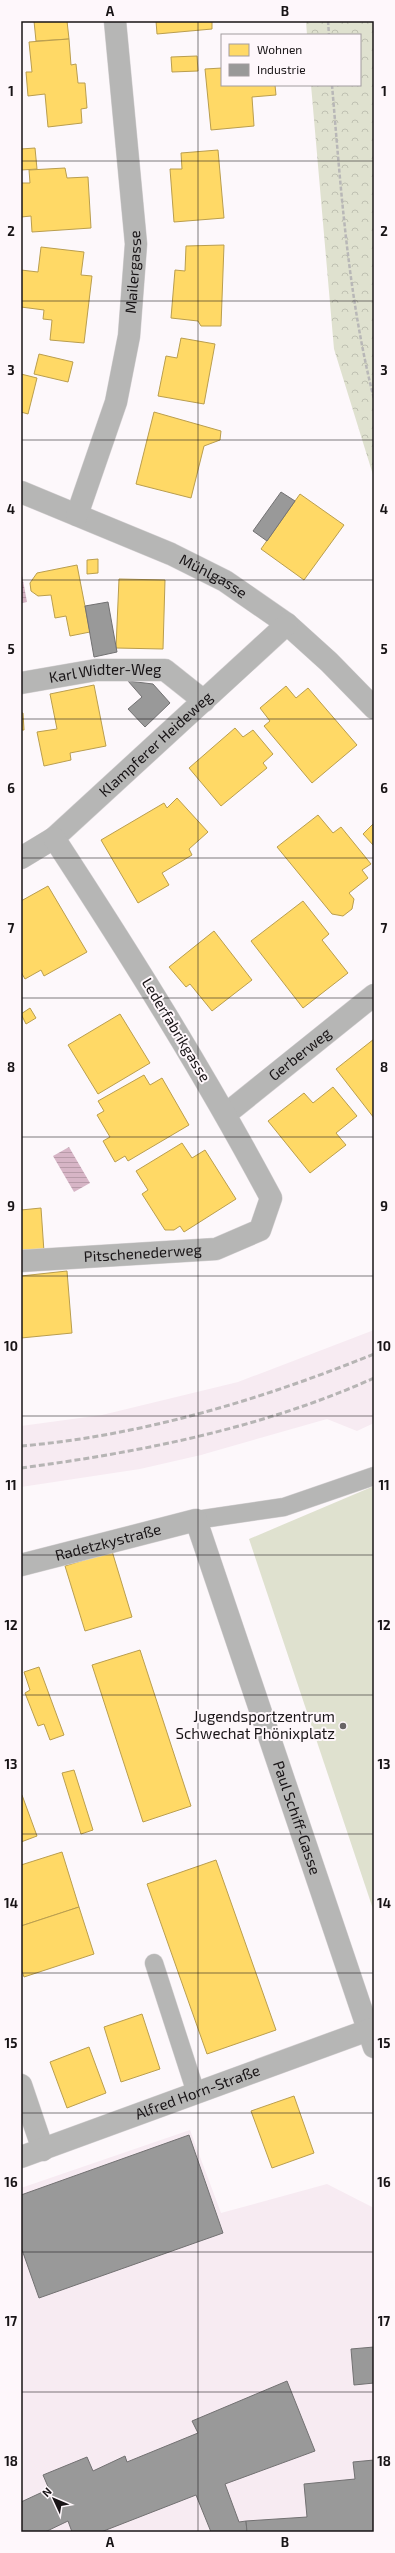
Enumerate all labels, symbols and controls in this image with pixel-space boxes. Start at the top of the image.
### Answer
text: A [106,3,115,19]
text: B [281,3,289,19]
legend [221,34,361,86]
text: Wohnen [257,42,302,56]
text: Industrie [257,62,306,76]
text: 1 [8,83,14,99]
text: 1 [381,83,387,99]
text: 2 [7,223,15,239]
text: 2 [380,223,388,239]
street label: Mailergasse [121,230,144,314]
text: 3 [7,362,15,378]
text: 3 [380,362,388,378]
text: 4 [7,501,15,517]
text: 4 [380,501,388,517]
street label: Mühlgasse [177,550,251,602]
text: 5 [7,641,15,657]
text: 5 [380,641,388,657]
street label: Karl Widter-Weg [47,660,162,686]
street label: Klampferer Heideweg [95,687,216,800]
text: 6 [7,780,15,796]
text: 6 [380,780,388,796]
text: 7 [8,920,15,936]
text: 7 [381,920,388,936]
street label: Lederfabrikgasse [139,974,215,1085]
street label: Gerberweg [265,1023,335,1084]
text: 8 [7,1059,15,1075]
text: 8 [380,1059,388,1075]
text: 9 [7,1198,15,1214]
text: 9 [380,1198,388,1214]
street label: Pitschenederweg [83,1240,203,1265]
text: 10 [4,1338,18,1354]
text: 10 [377,1338,391,1354]
text: 11 [5,1477,17,1493]
text: 11 [378,1477,390,1493]
street label: Radetzkystraße [53,1519,163,1564]
text: 12 [4,1617,18,1633]
text: 12 [377,1617,391,1633]
place label: Jugendsportzentrum Schwechat Phönixplatz [176,1707,335,1742]
marker: Jugendsportzentrum Schwechat Phönixplatz [338,1721,348,1731]
text: 13 [5,1756,18,1772]
text: 13 [378,1756,391,1772]
street label: Paul Schiff-Gasse [270,1758,325,1877]
text: 14 [4,1895,18,1911]
text: 14 [377,1895,391,1911]
text: 15 [5,2035,17,2051]
text: 15 [378,2035,390,2051]
street label: Alfred Horn-Straße [132,2060,262,2123]
text: 16 [4,2174,18,2190]
text: 16 [377,2174,391,2190]
text: 17 [5,2313,17,2329]
text: 17 [378,2313,390,2329]
text: 18 [4,2453,18,2469]
text: 18 [377,2453,391,2469]
north arrow [34,2479,74,2519]
text: N [39,2484,54,2499]
text: A [106,2534,115,2550]
text: B [281,2534,289,2550]

